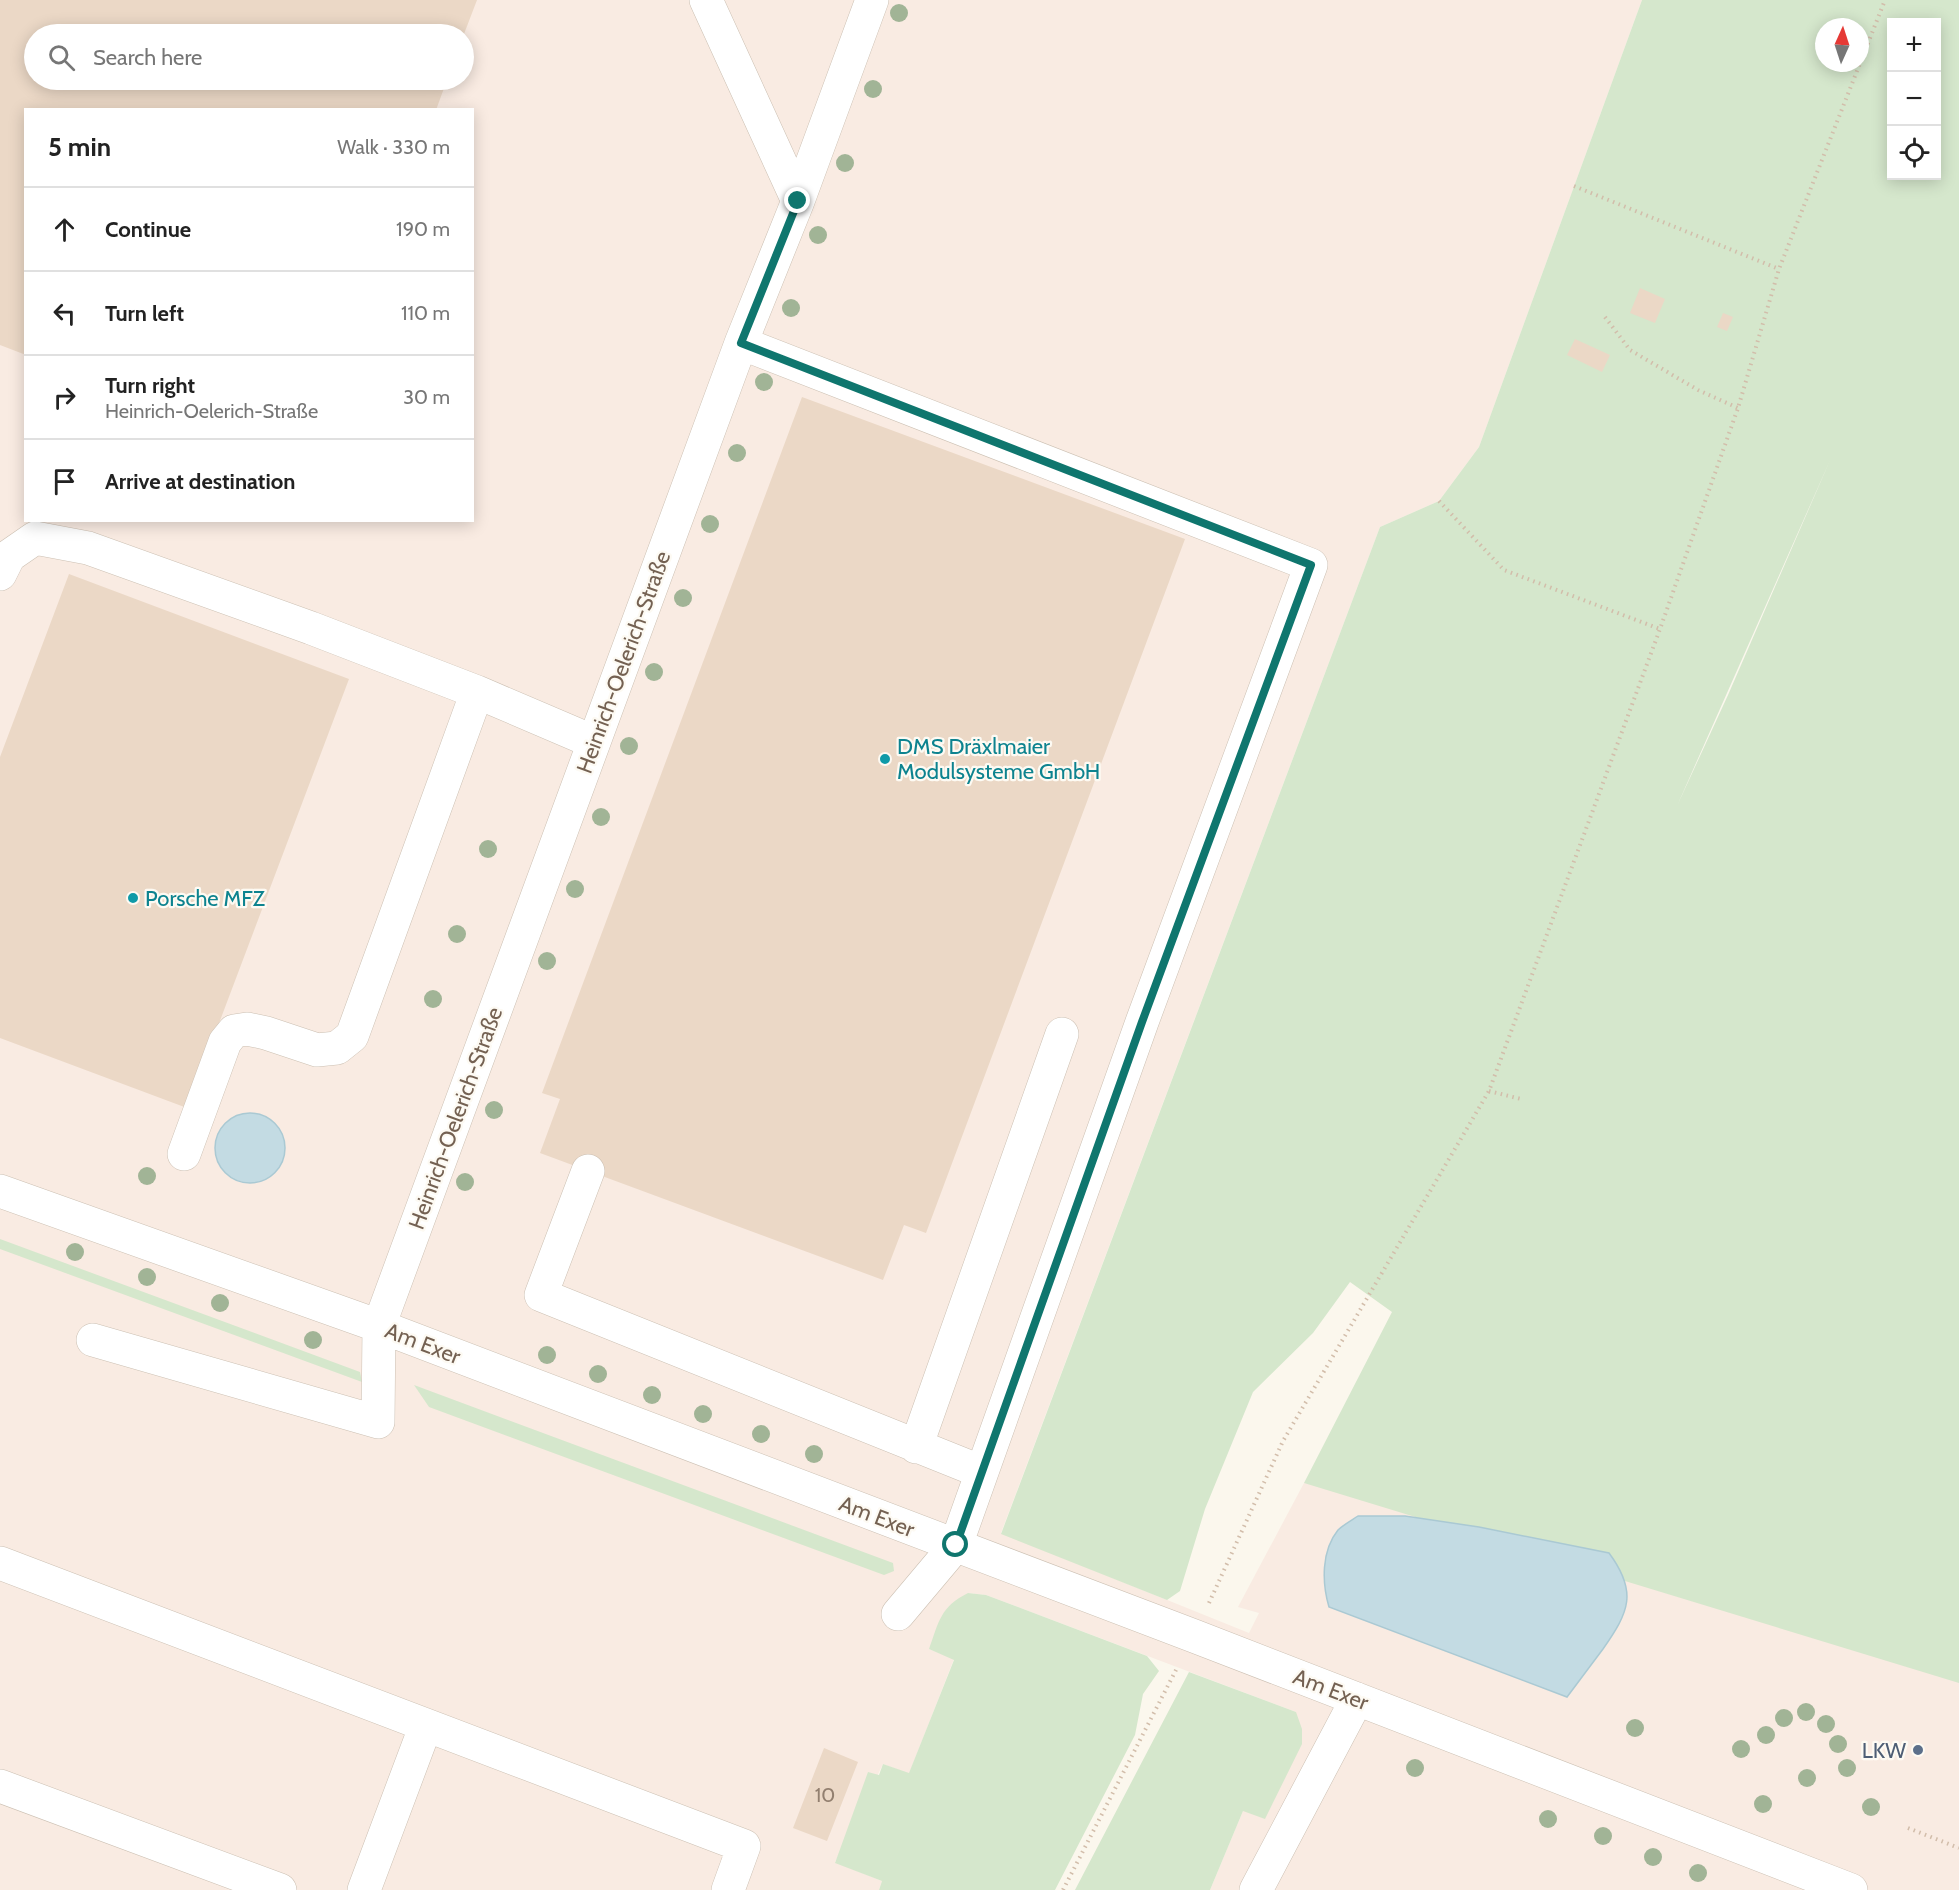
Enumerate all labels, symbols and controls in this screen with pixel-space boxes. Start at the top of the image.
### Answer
north arrow [1815,18,1869,72]
map controls [1887,18,1941,180]
button: + [1887,18,1941,72]
search box [24,24,474,90]
icon: search [45,41,78,74]
text: Search here [93,44,202,71]
button: − [1887,72,1941,126]
button: locate [1887,126,1941,180]
text: 5 min [48,131,111,163]
text: Walk · 330 m [337,135,450,159]
route end [784,187,810,213]
icon: ahead [48,213,81,246]
text: Continue [105,216,191,243]
text: 190 m [396,217,450,241]
icon: left [48,297,81,330]
text: Turn left [105,300,184,327]
text: 110 m [401,301,450,325]
text: Turn right [105,372,195,399]
icon: right [48,381,81,414]
text: 30 m [403,385,450,409]
text: Heinrich-Oelerich-Straße [105,399,318,423]
icon: arrive [48,465,81,498]
text: Arrive at destination [105,468,295,495]
street label: Heinrich-Oelerich-Straße [571,547,676,777]
place label: DMS Dräxlmaier Modulsysteme GmbH [897,733,1100,785]
marker: DMS Dräxlmaier Modulsysteme GmbH [878,752,892,766]
place label: Porsche MFZ [145,885,265,912]
marker: Porsche MFZ [126,891,140,905]
street label: Heinrich-Oelerich-Straße [403,1003,508,1233]
street label: Am Exer [381,1317,464,1370]
street label: Am Exer [835,1490,918,1543]
route start [942,1531,968,1557]
street label: Am Exer [1289,1663,1372,1716]
place label: LKW [1862,1737,1906,1764]
marker: LKW [1911,1743,1925,1757]
house number: 10 [815,1783,835,1807]

